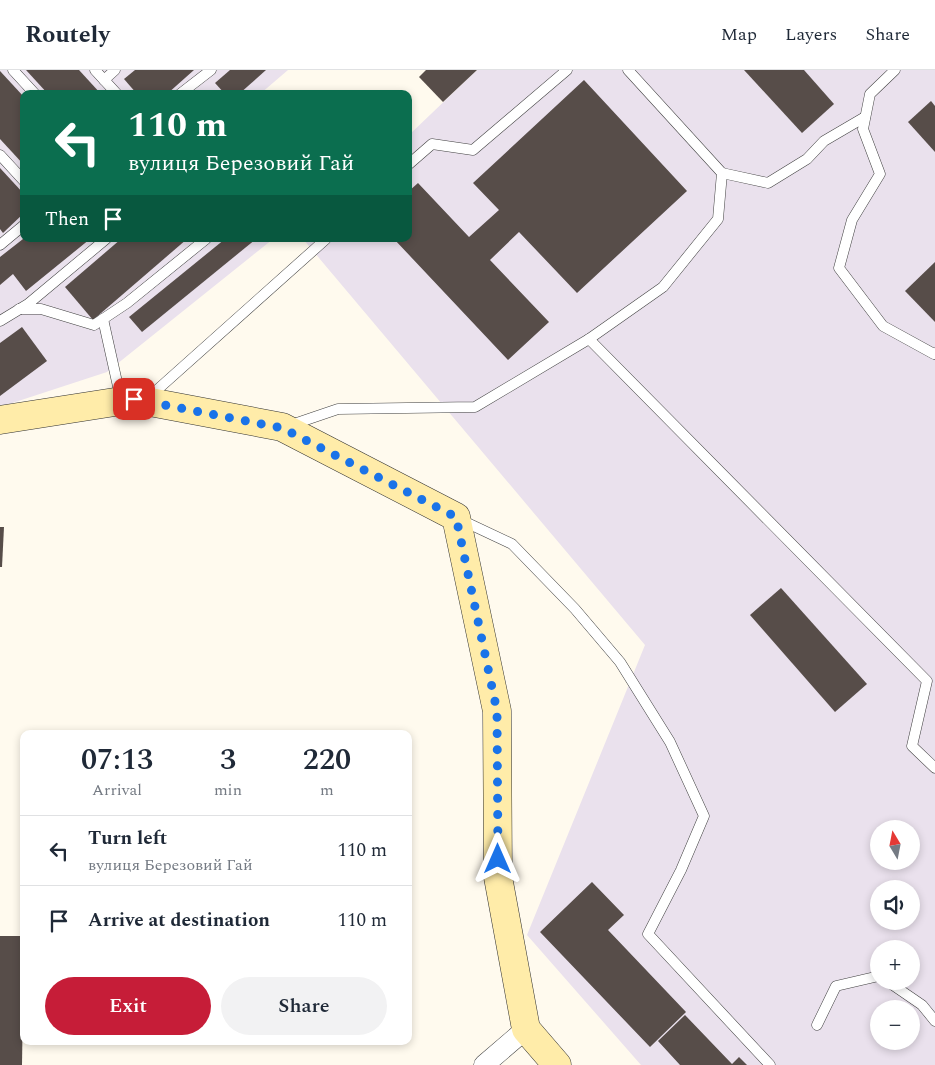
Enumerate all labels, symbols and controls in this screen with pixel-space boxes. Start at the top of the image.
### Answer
text: Routely [25,17,110,53]
text: Map [721,21,757,48]
text: Layers [785,21,837,48]
text: Share [865,21,910,48]
text: 110 m [128,99,227,152]
icon: left [45,110,110,175]
text: вулиця Березовий Гай [128,147,354,180]
text: Then [45,205,89,234]
icon: arrive [99,205,127,233]
pin [113,378,155,420]
icon: arrive [120,385,148,413]
text: 07:13 [81,737,153,783]
text: 3 [220,737,236,783]
text: 220 [303,737,351,783]
text: Arrival [92,778,142,802]
text: min [214,778,242,802]
text: m [320,778,334,802]
north arrow [870,820,920,870]
map controls [870,820,920,1050]
text: Turn left [88,824,167,853]
position arrow [471,832,523,884]
text: 110 m [337,836,387,865]
icon: left [45,837,73,865]
text: вулиця Березовий Гай [88,853,253,877]
button: sound [870,880,920,930]
text: Arrive at destination [88,906,270,935]
text: 110 m [337,906,387,935]
icon: arrive [45,907,73,935]
button: + [870,940,920,990]
button: Exit [45,977,211,1035]
button: Share [221,977,387,1035]
button: − [870,1000,920,1050]

